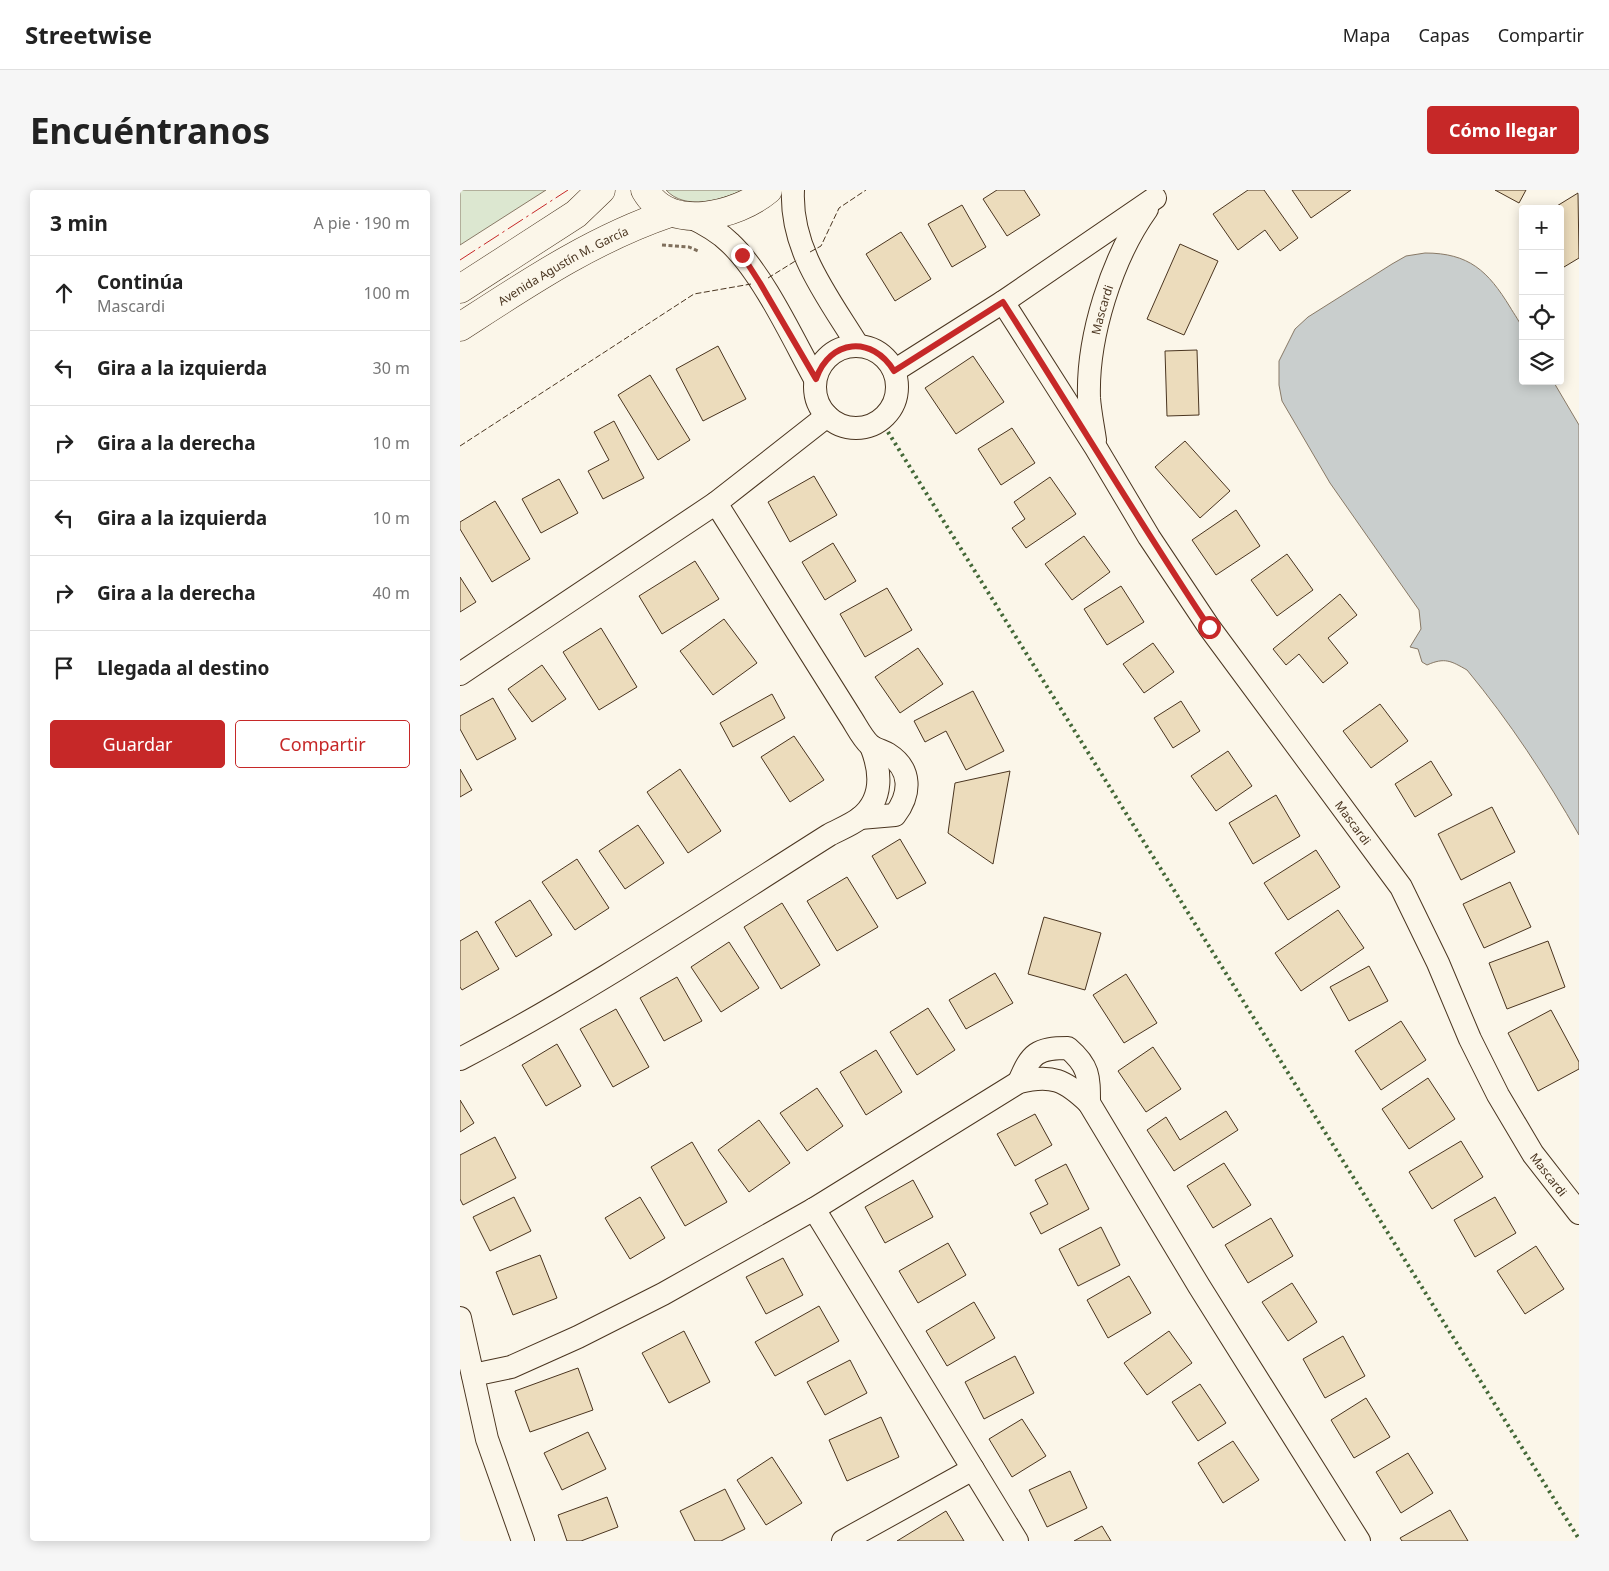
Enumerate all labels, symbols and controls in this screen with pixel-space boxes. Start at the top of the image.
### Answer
text: Streetwise [25,18,152,51]
text: Mapa [1343,23,1390,47]
text: Capas [1418,23,1470,47]
text: Compartir [1498,23,1584,47]
button: Cómo llegar [1427,106,1579,154]
text: Encuéntranos [30,107,270,154]
map controls [1519,205,1564,385]
button: + [1519,205,1564,250]
text: 3 min [50,209,108,237]
text: A pie · 190 m [313,212,410,234]
street label: Avenida Agustín M. García [494,222,631,309]
route end [731,244,754,267]
button: − [1519,250,1564,295]
text: Continúa [97,269,183,295]
icon: ahead [50,279,78,307]
text: 100 m [363,282,410,304]
street label: Mascardi [1087,282,1117,336]
text: Mascardi [97,295,165,317]
button: locate [1519,295,1564,340]
button: layers [1519,340,1564,385]
icon: left [50,354,78,382]
text: Gira a la izquierda [97,355,267,381]
text: 30 m [373,357,410,379]
icon: right [50,429,78,457]
text: Gira a la derecha [97,430,256,456]
text: 10 m [373,432,410,454]
icon: left [50,504,78,532]
text: Gira a la izquierda [97,505,267,531]
text: 10 m [373,507,410,529]
icon: right [50,579,78,607]
text: Gira a la derecha [97,580,256,606]
text: 40 m [373,582,410,604]
route start [1198,616,1221,639]
icon: arrive [50,654,78,682]
text: Llegada al destino [97,655,269,681]
button: Guardar [50,720,225,768]
button: Compartir [235,720,410,768]
street label: Mascardi [1331,797,1375,848]
street label: Mascardi [1526,1149,1571,1200]

